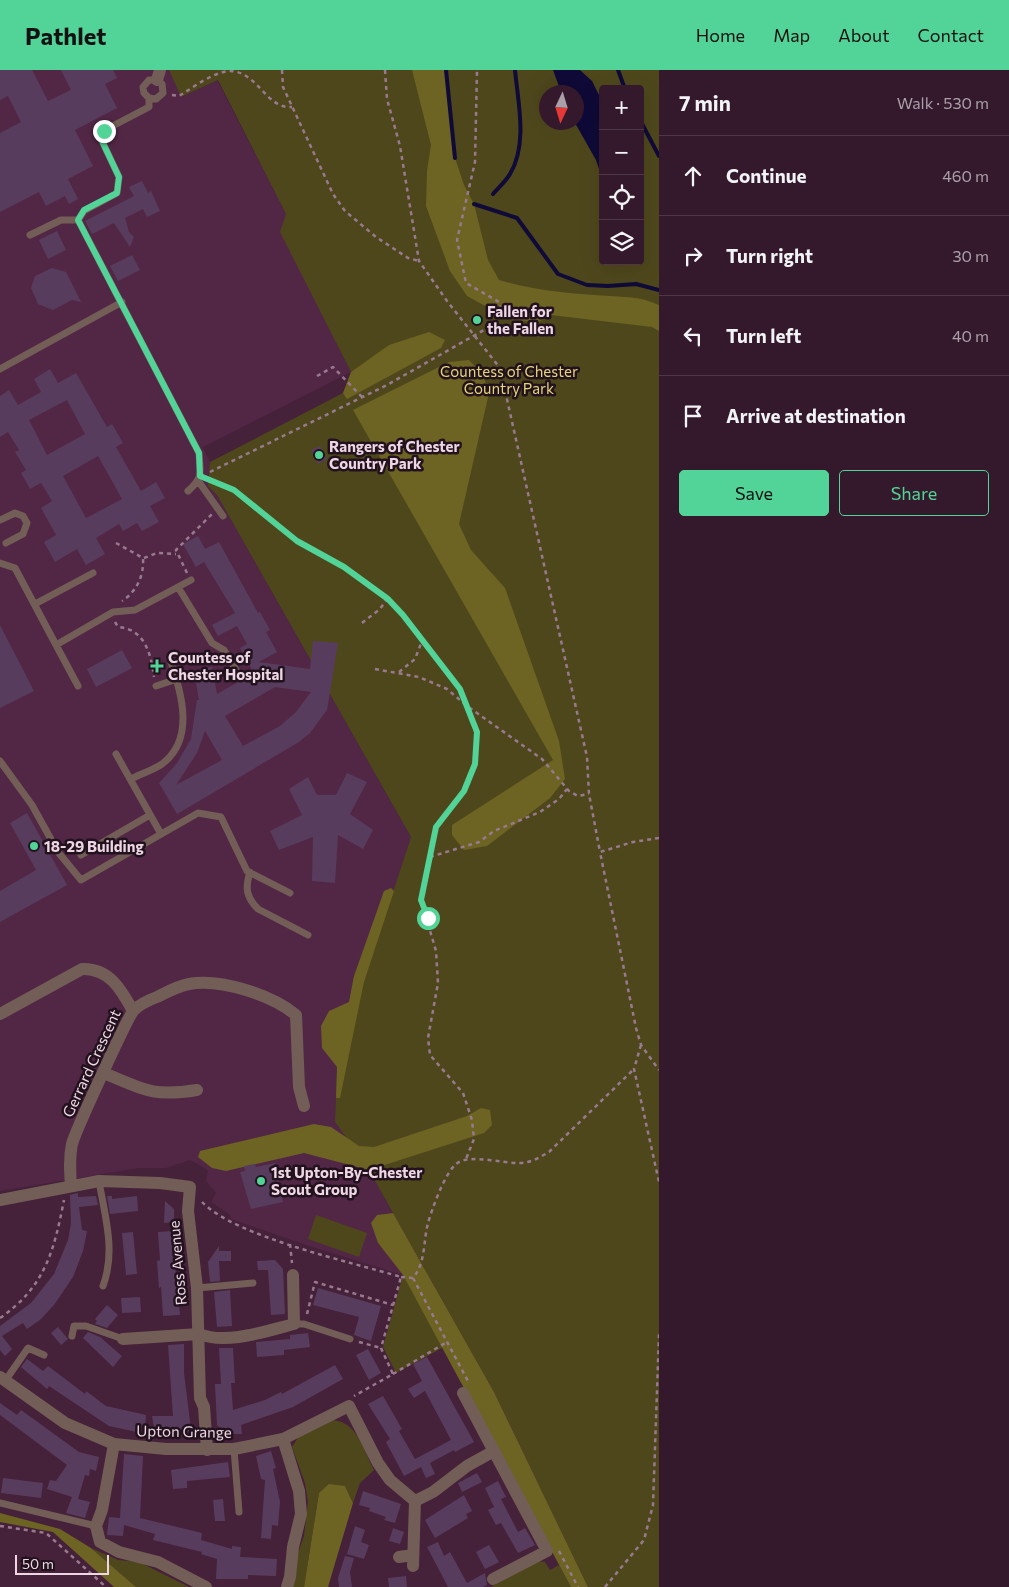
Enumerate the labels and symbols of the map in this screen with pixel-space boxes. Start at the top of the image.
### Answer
north arrow [539,85,584,130]
route end [93,120,116,143]
place label: Fallen for the Fallen [487,302,554,337]
marker: Fallen for the Fallen [471,314,483,326]
park label: Countess of Chester Country Park [440,362,578,397]
place label: Rangers of Chester Country Park [329,437,460,472]
marker: Rangers of Chester Country Park [313,449,325,461]
place label: Countess of Chester Hospital [168,648,283,683]
marker: Countess of Chester Hospital [150,659,164,673]
place label: 18-29 Building [44,837,144,855]
marker: 18-29 Building [28,840,40,852]
route start [417,907,440,930]
street label: Gerrard Crescent [58,1006,124,1120]
place label: 1st Upton-By-Chester Scout Group [271,1163,422,1198]
marker: 1st Upton-By-Chester Scout Group [255,1175,267,1187]
street label: Ross Avenue [164,1220,190,1306]
street label: Upton Grange [136,1421,232,1441]
scale bar [15,1552,109,1575]

